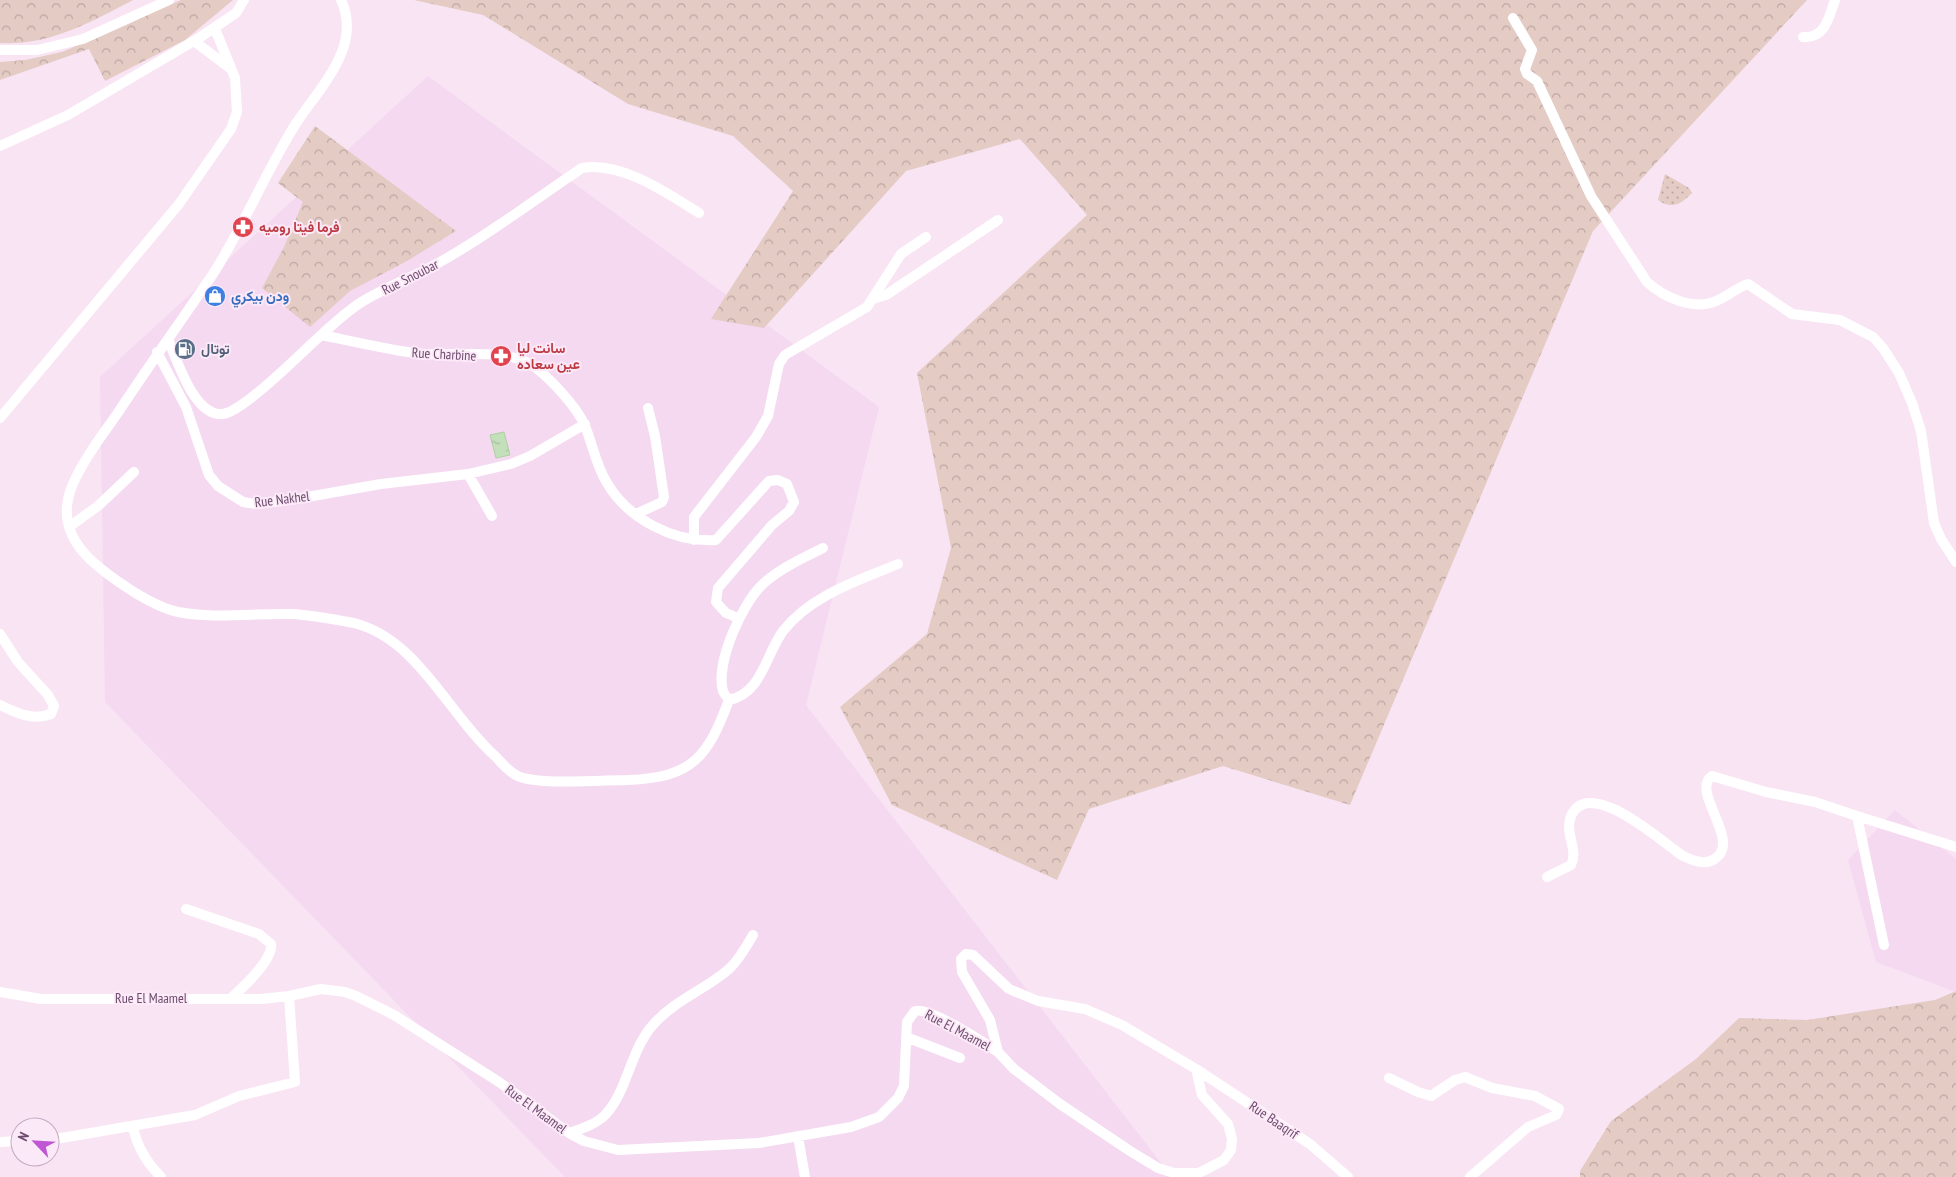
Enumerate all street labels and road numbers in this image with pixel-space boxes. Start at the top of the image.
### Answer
street label: Rue Snoubar [379,255,442,299]
street label: Rue Charbine [411,343,477,365]
street label: Rue Nakhel [253,487,311,511]
street label: Rue El Maamel [115,989,188,1007]
street label: Rue El Maamel [922,1005,995,1055]
street label: Rue El Maamel [502,1081,571,1138]
street label: Rue Baaqrif [1246,1097,1303,1143]

